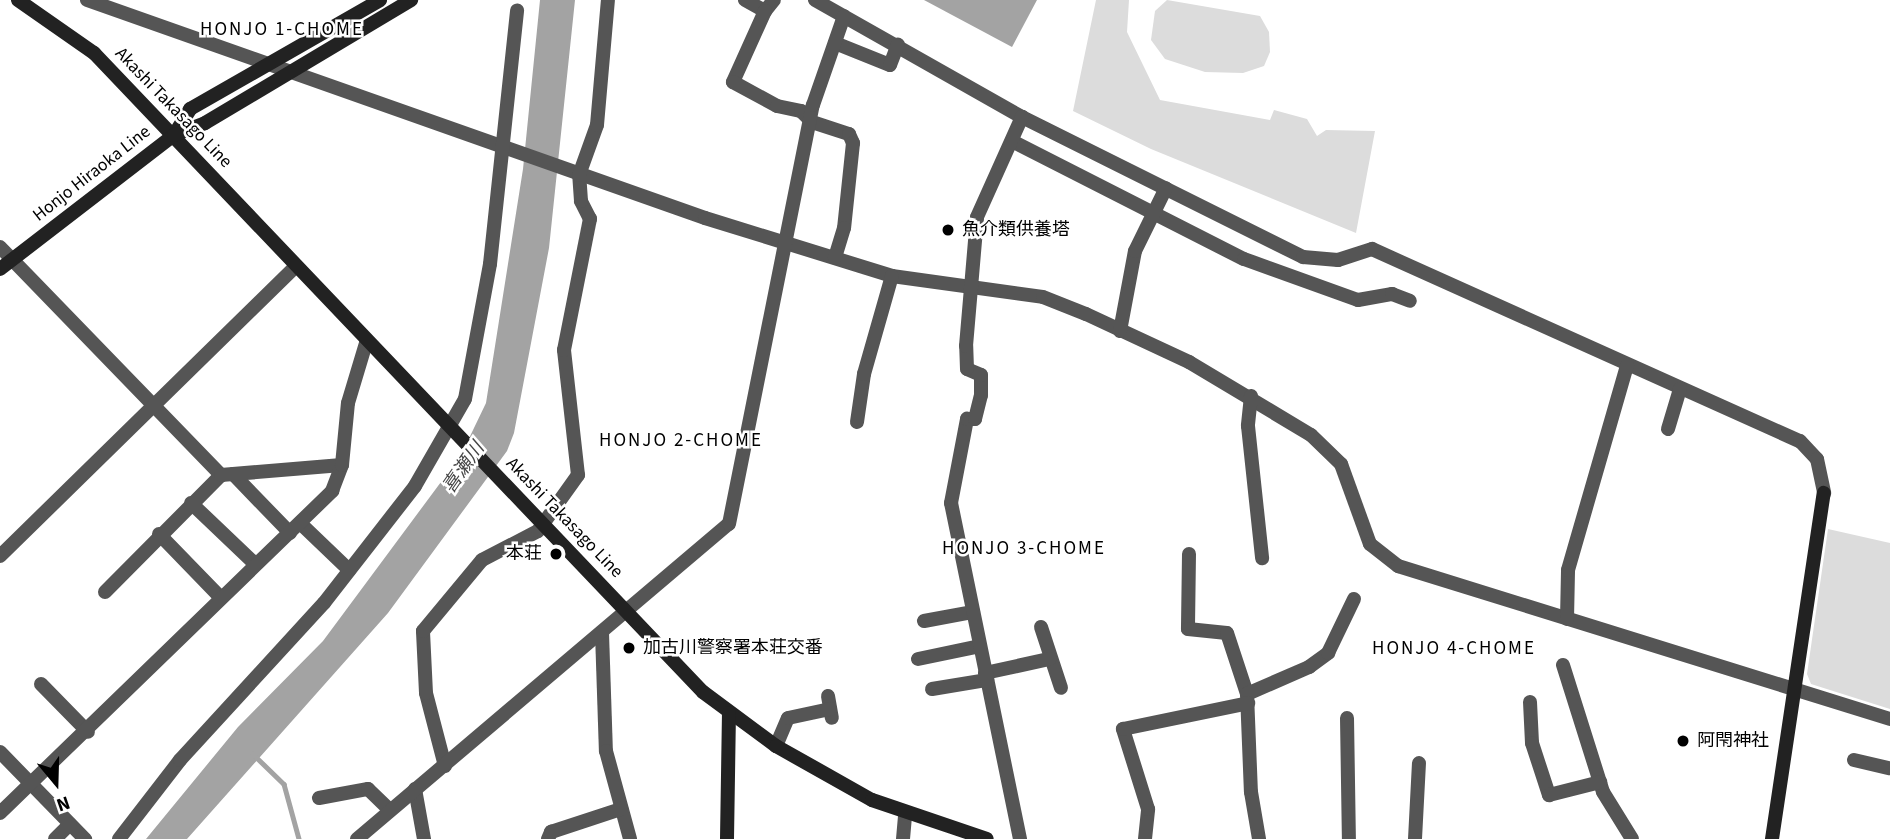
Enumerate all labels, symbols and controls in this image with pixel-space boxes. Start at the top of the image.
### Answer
district label: HONJO 1-CHOME [202,19,362,41]
street label: Akashi Takasago Line [110,43,236,173]
street label: Honjo Hiraoka Line [29,121,155,227]
place label: 魚介類供養塔 [962,219,1070,241]
marker: 魚介類供養塔 [940,222,956,238]
district label: HONJO 2-CHOME [601,430,761,452]
water label: 喜瀬川 [438,438,490,498]
street label: Akashi Takasago Line [501,453,627,583]
district label: HONJO 3-CHOME [944,538,1104,560]
place label: 本荘 [506,543,542,565]
marker: 本荘 [548,546,564,562]
place label: 加古川警察署本荘交番 [643,637,823,659]
district label: HONJO 4-CHOME [1374,638,1534,660]
marker: 加古川警察署本荘交番 [621,640,637,656]
place label: 阿閇神社 [1697,730,1769,752]
marker: 阿閇神社 [1675,733,1691,749]
north arrow [21,748,91,818]
text: N [53,789,73,818]

